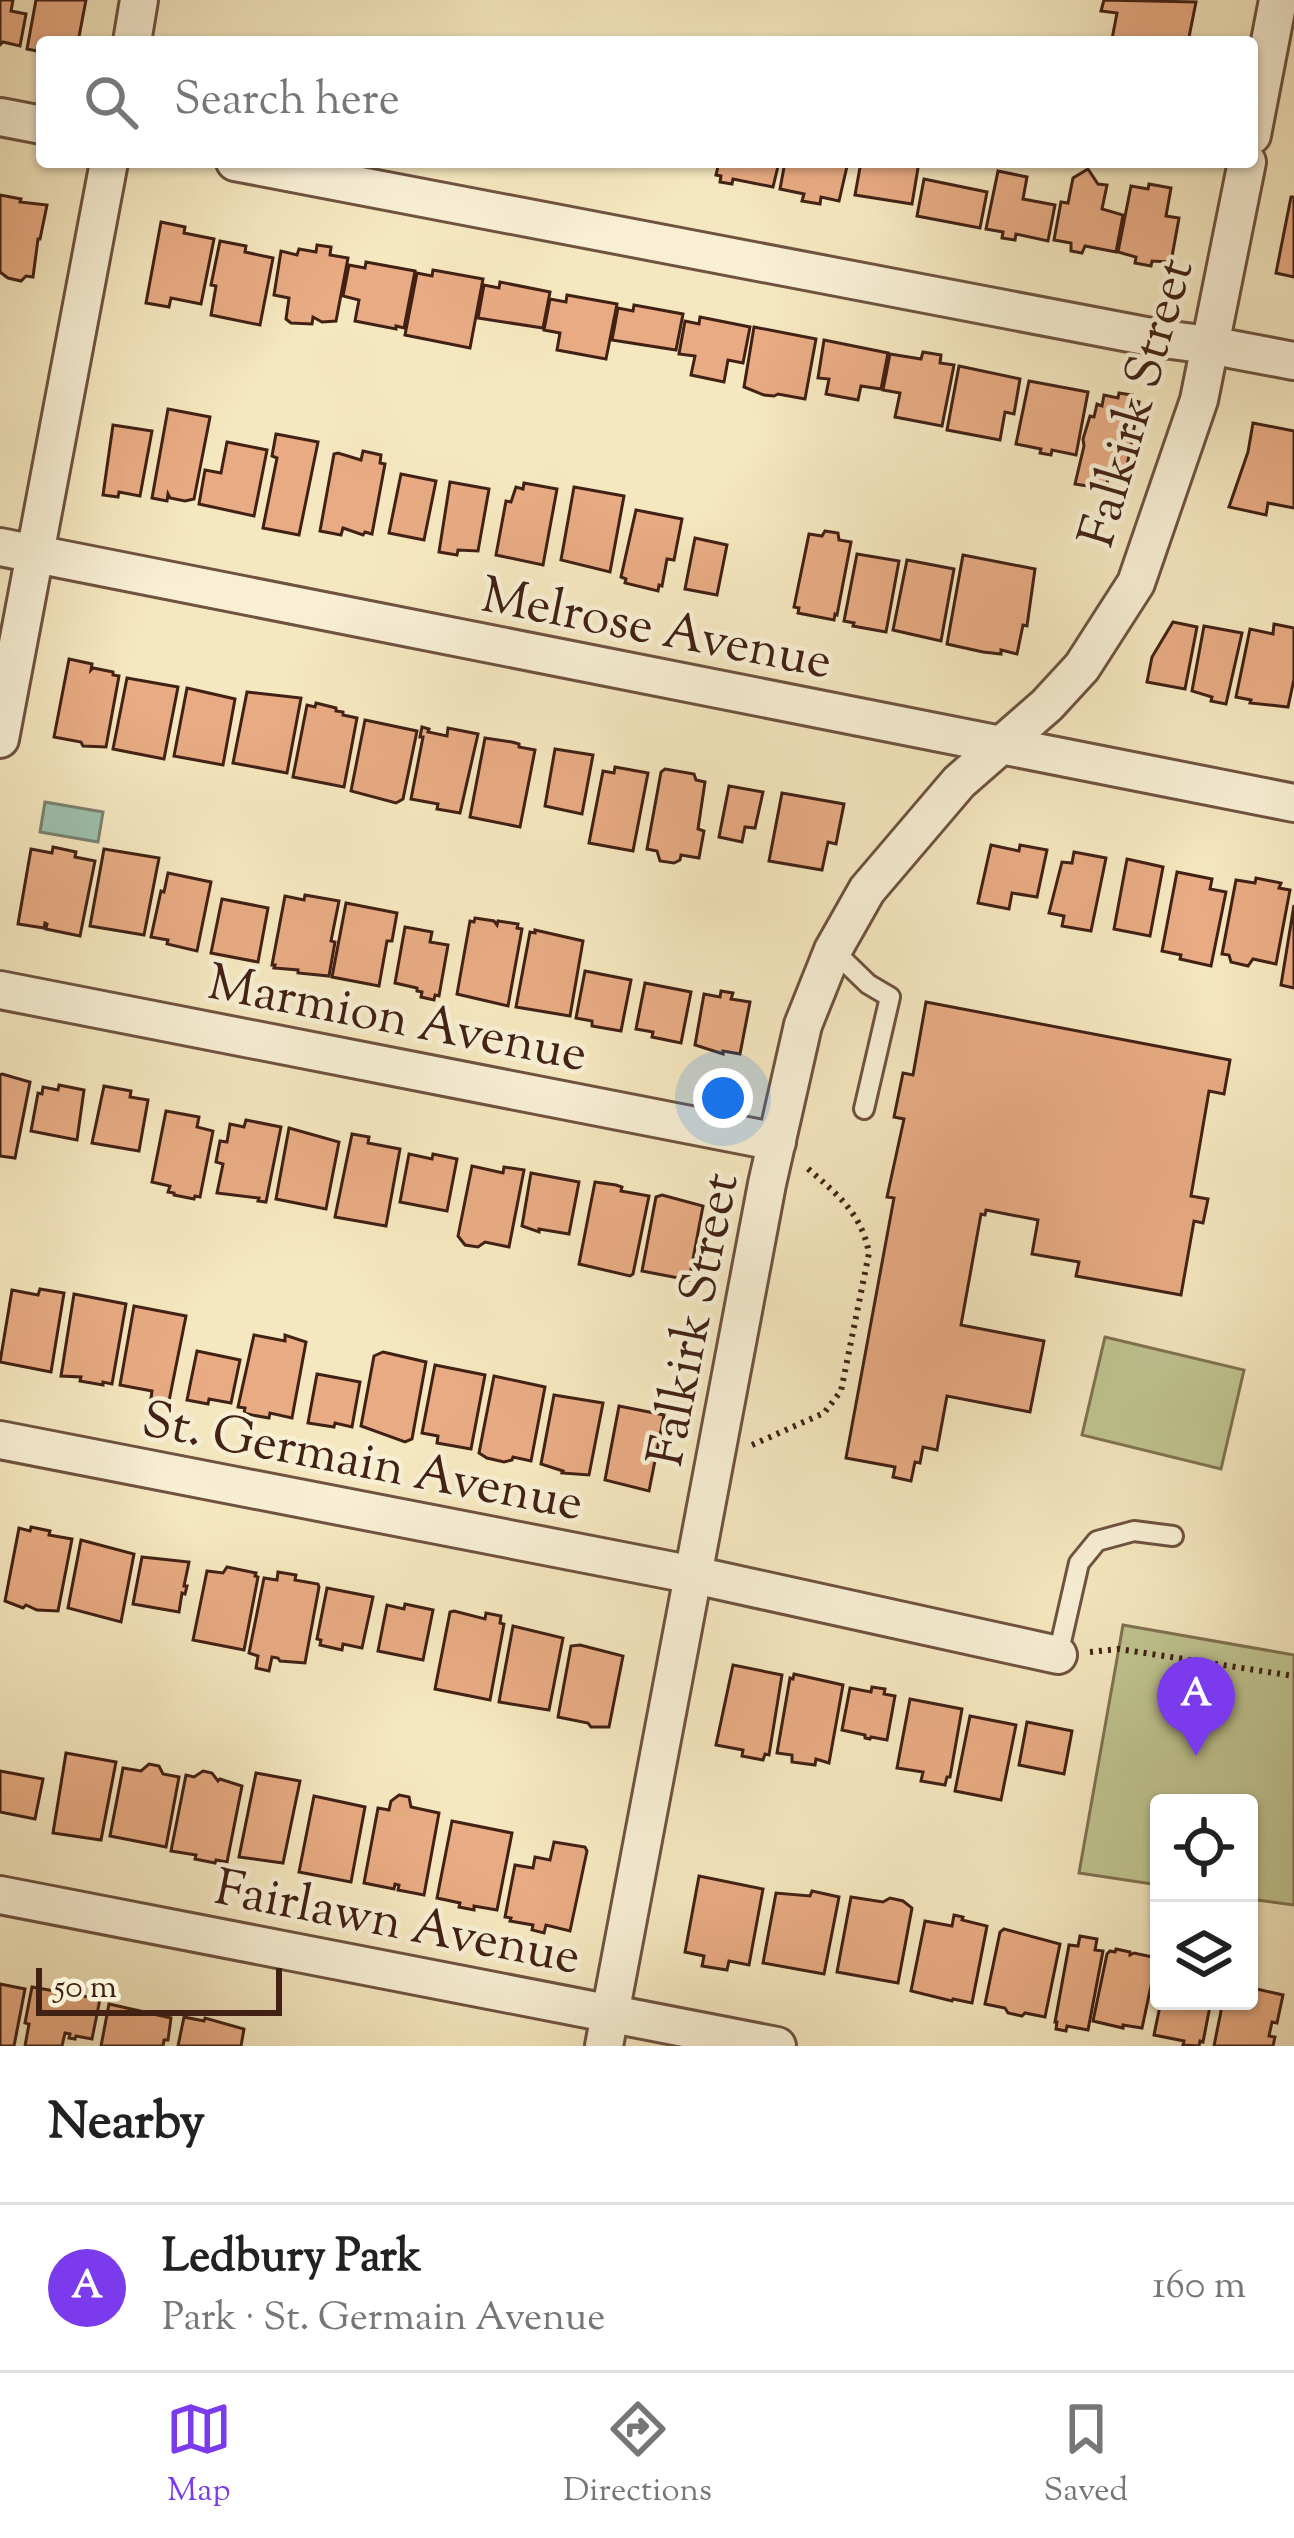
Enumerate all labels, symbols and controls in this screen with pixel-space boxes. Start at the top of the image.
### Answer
search box [36,36,1258,168]
icon: search [78,69,144,135]
text: Search here [174,70,400,135]
street label: Falkirk Street [1063,251,1215,556]
street label: Melrose Avenue [475,562,837,701]
street label: Marmion Avenue [201,949,593,1094]
your location [693,1068,753,1128]
street label: Falkirk Street [632,1167,761,1473]
street label: St. Germain Avenue [135,1386,589,1543]
pin: A [1157,1657,1235,1756]
map controls [1150,1794,1258,2010]
button: locate [1150,1794,1258,1902]
street label: Fairlawn Avenue [208,1854,586,1997]
button: layers [1150,1902,1258,2010]
scale bar [36,1962,282,2015]
text: 50 m [54,1965,117,2013]
text: Nearby [48,2088,205,2161]
text: Ledbury Park [162,2227,421,2292]
text: A [71,2260,103,2316]
text: 160 m [1152,2260,1246,2316]
text: Park · St. Germain Avenue [162,2292,605,2348]
tab: Map [166,2396,232,2516]
tab: Directions [563,2396,712,2516]
tab: Saved [1044,2396,1128,2516]

